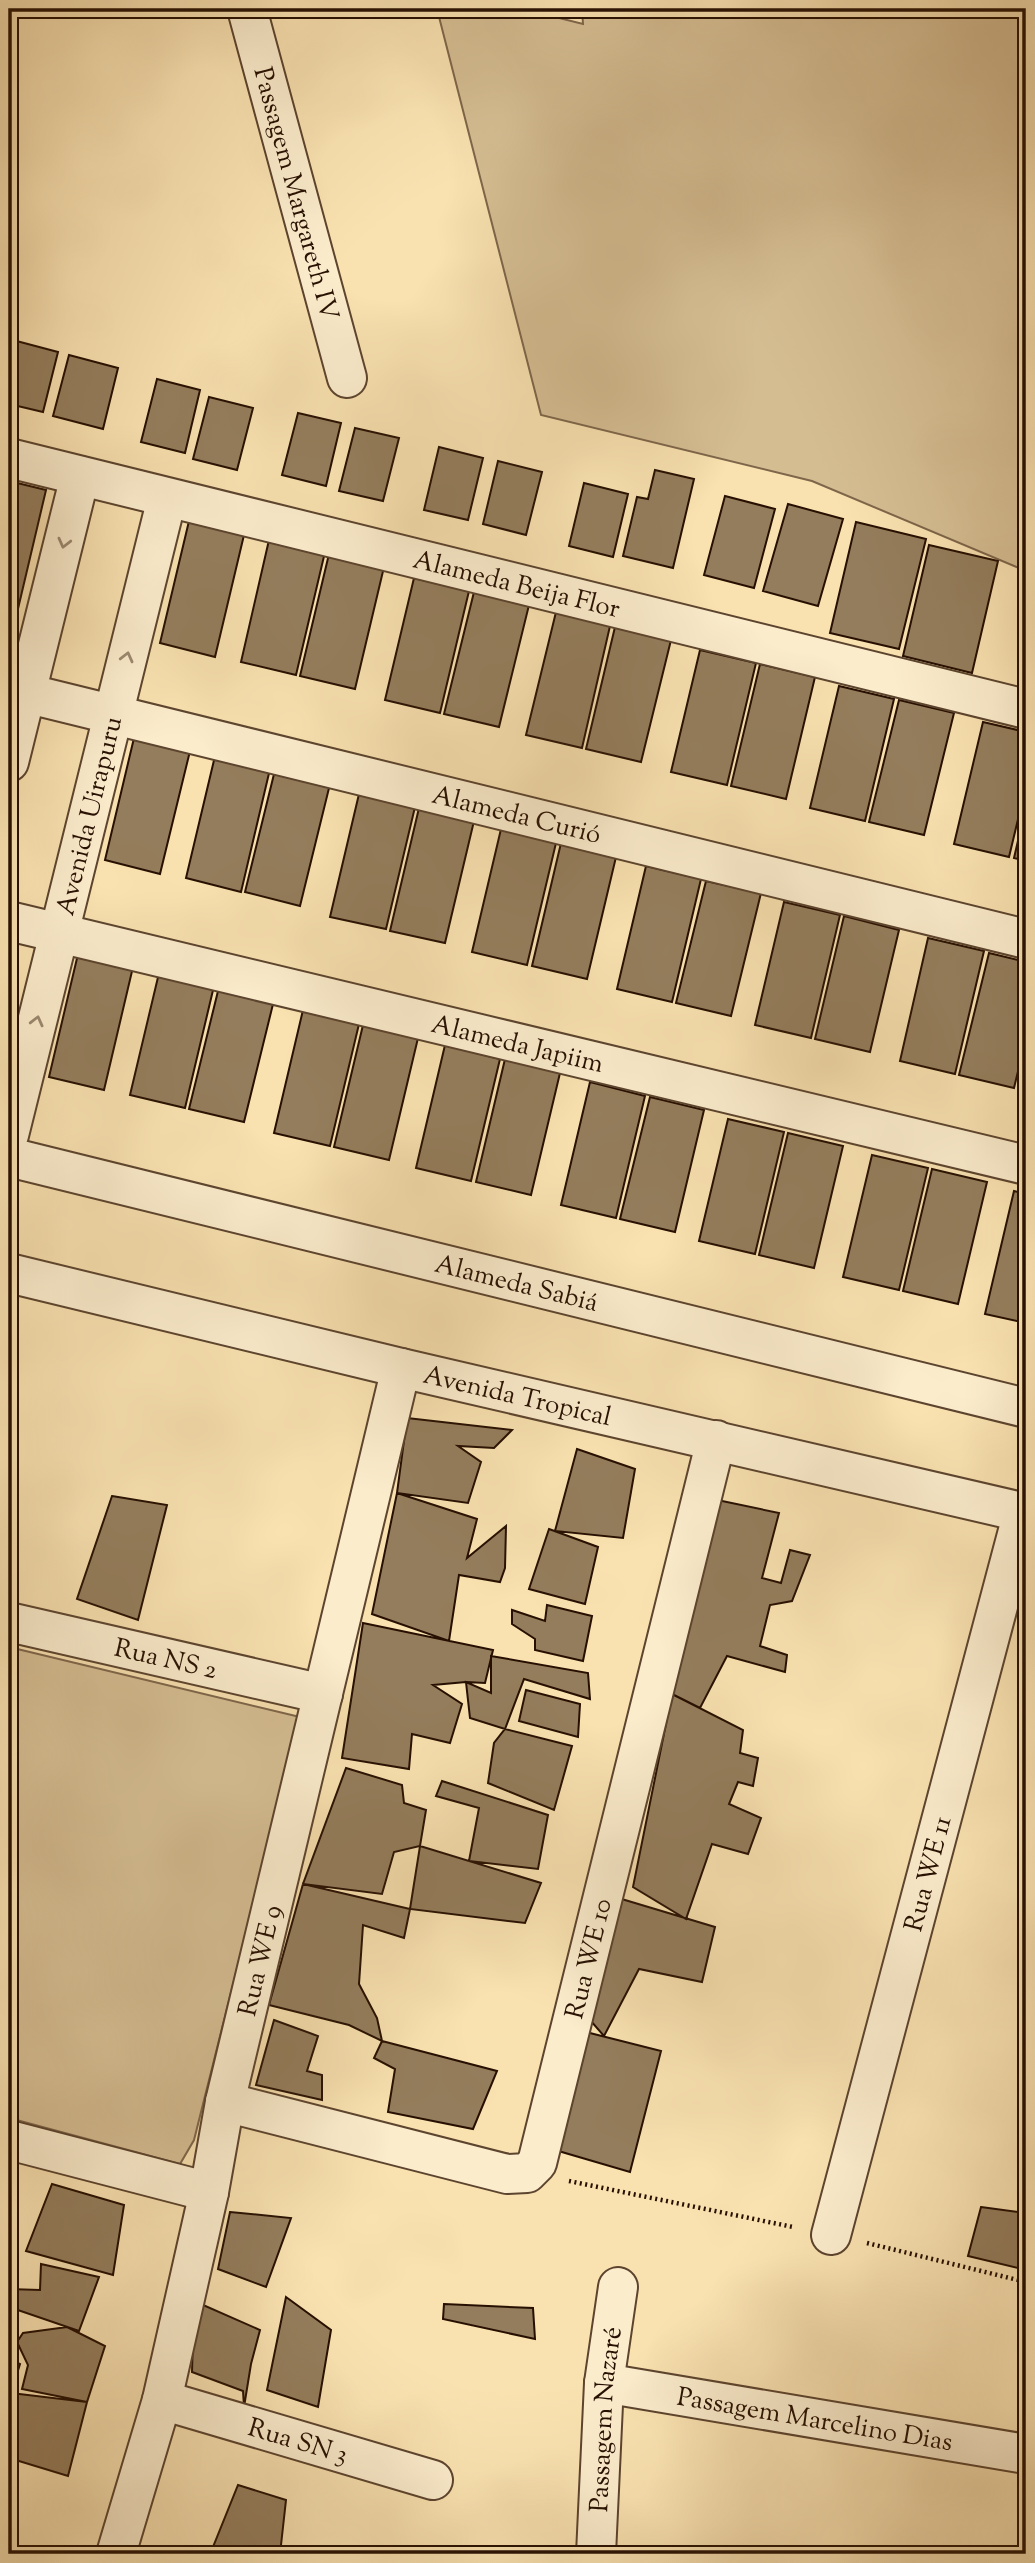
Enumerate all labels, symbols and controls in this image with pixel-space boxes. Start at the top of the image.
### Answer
street label: Passagem Margareth IV [243,63,347,325]
one-way arrow [58,537,72,549]
street label: Alameda Beija Flor [409,542,624,629]
one-way arrow [119,651,133,663]
street label: Avenida Uirapuru [48,713,133,920]
street label: Alameda Curió [428,778,605,855]
street label: Alameda Japiim [427,1007,607,1084]
one-way arrow [29,1015,43,1027]
street label: Alameda Sabiá [431,1247,602,1323]
street label: Avenida Tropical [419,1358,615,1437]
street label: Rua NS 2 [110,1631,220,1690]
street label: Rua WE 11 [896,1812,963,1936]
street label: Rua WE 10 [557,1895,623,2023]
street label: Rua WE 9 [230,1902,293,2020]
street label: Passagem Nazaré [582,2324,633,2513]
street label: Passagem Marcelino Dias [674,2380,955,2462]
street label: Rua SN 3 [243,2410,352,2475]

